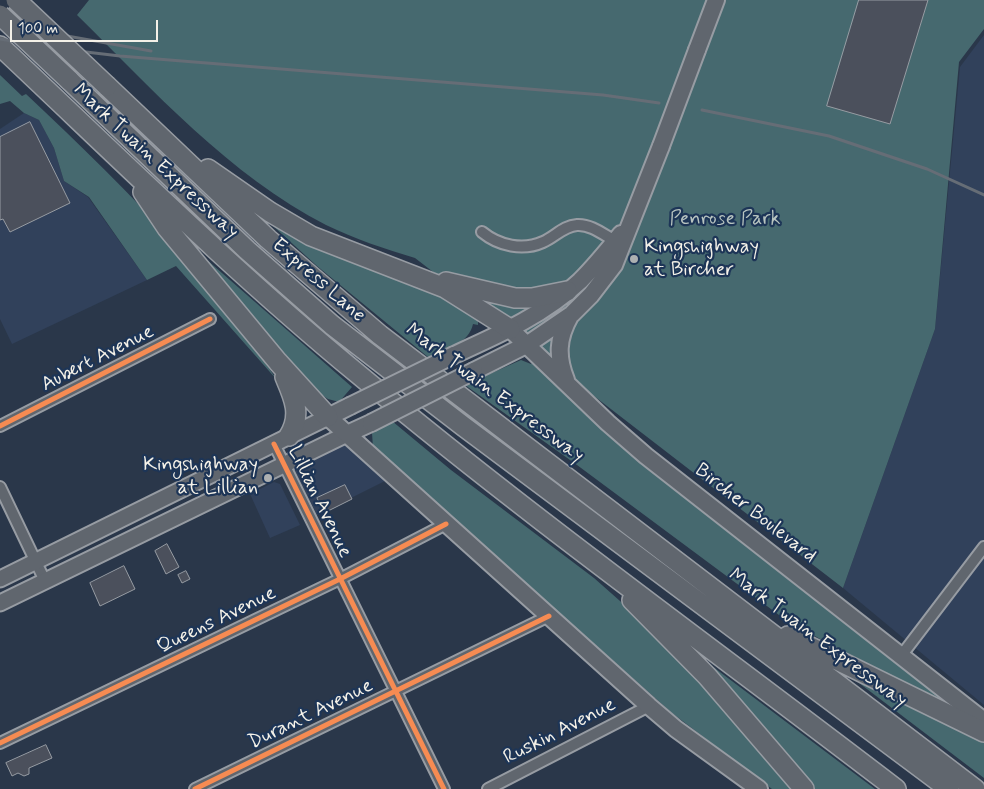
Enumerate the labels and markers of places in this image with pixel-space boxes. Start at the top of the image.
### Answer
place label: Kingshighway at Bircher [644,236,759,283]
marker: Kingshighway at Bircher [628,253,640,265]
place label: Kingshighway at Lillian [143,454,258,501]
marker: Kingshighway at Lillian [262,472,274,484]

